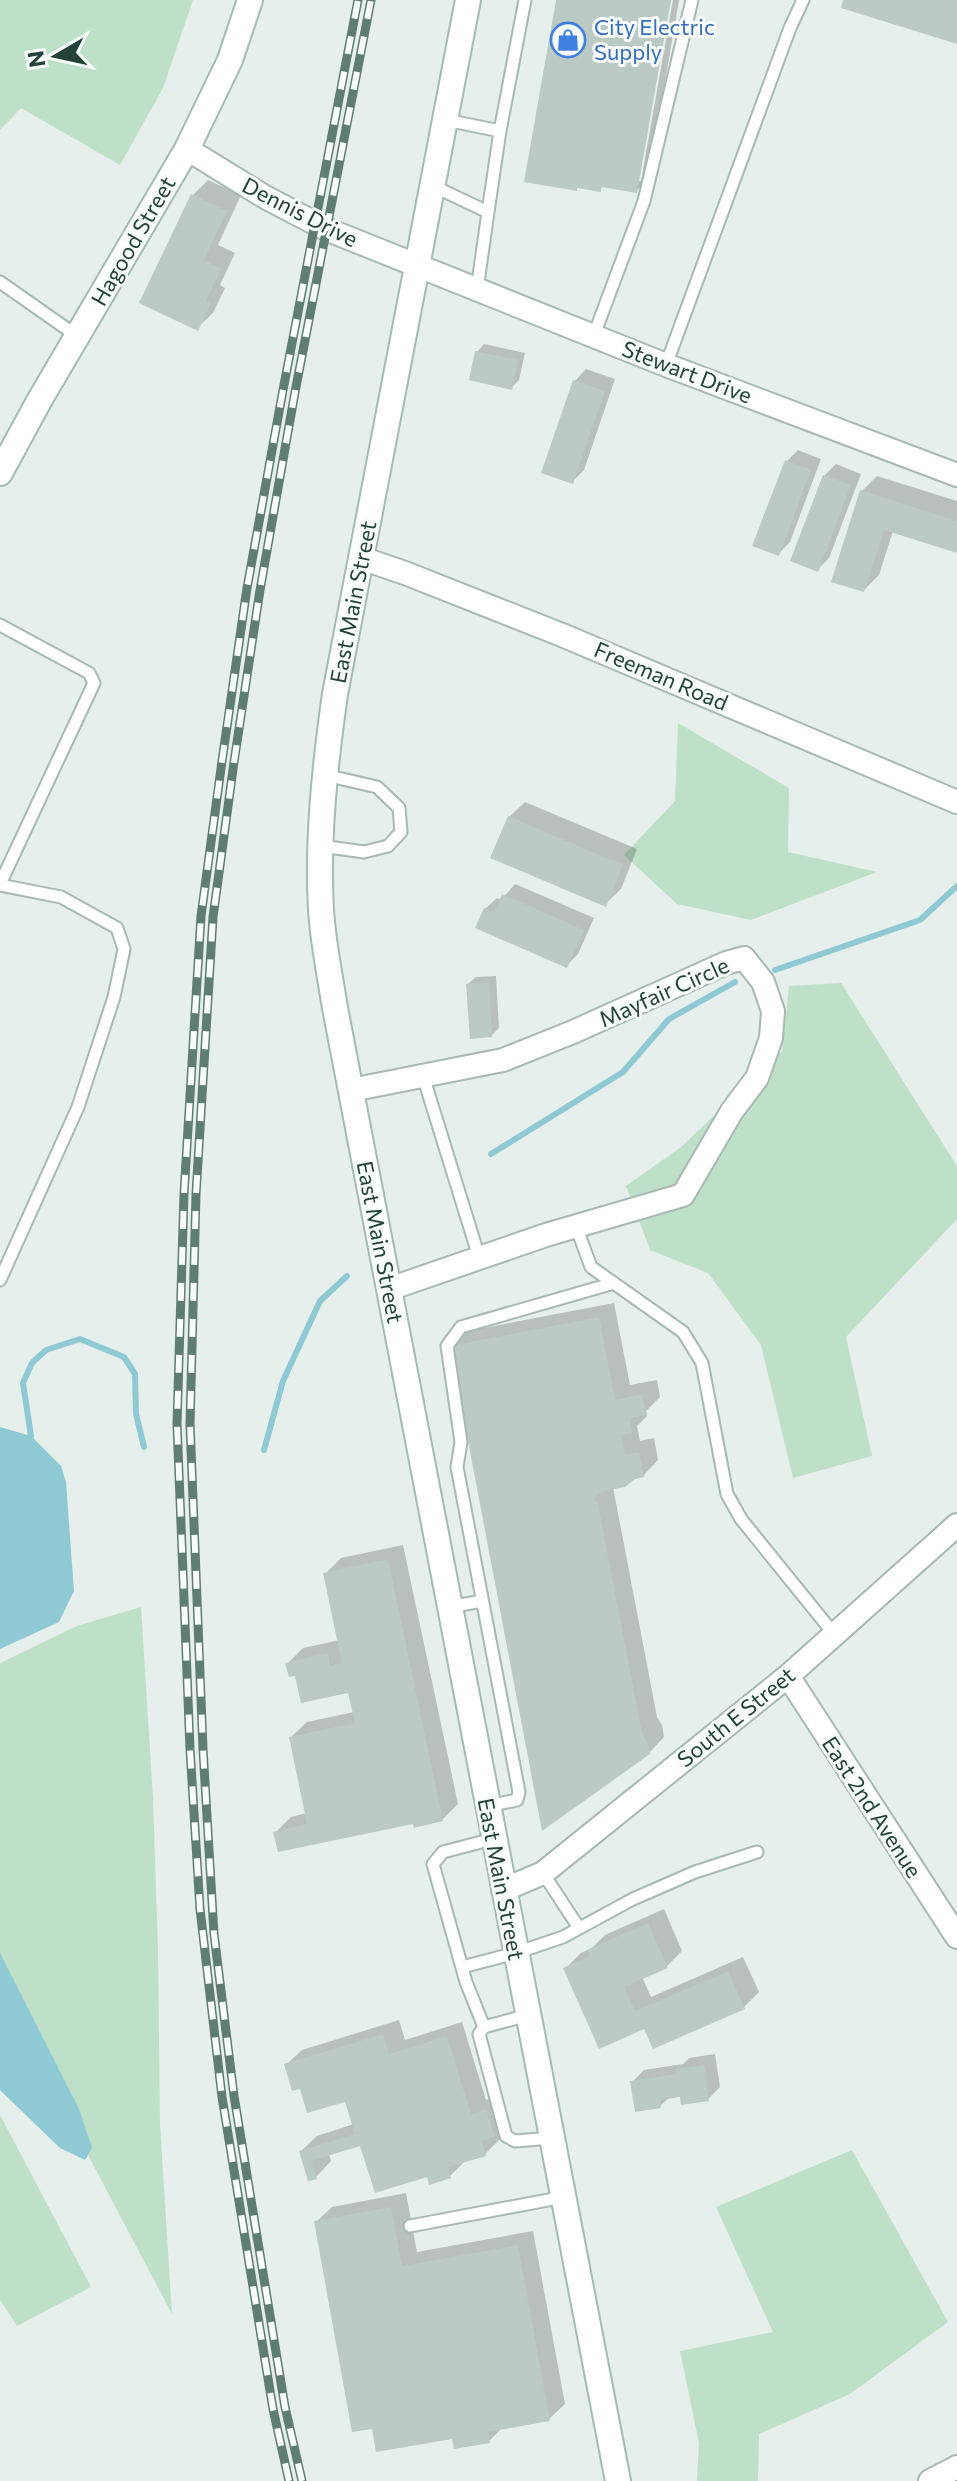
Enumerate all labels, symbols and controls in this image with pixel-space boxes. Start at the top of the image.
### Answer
place label: City Electric Supply [594,13,715,65]
north arrow [16,16,96,96]
shop icon: City Electric Supply [549,21,587,59]
text: N [21,49,50,69]
street label: Hagood Street [85,171,181,310]
street label: Dennis Drive [238,171,363,252]
street label: Stewart Drive [618,334,756,409]
street label: East Main Street [324,518,381,685]
street label: Freeman Road [590,635,732,716]
street label: Mayfair Circle [595,951,733,1032]
street label: East Main Street [352,1158,409,1325]
street label: South E Street [671,1661,800,1772]
street label: East 2nd Avenue [817,1731,928,1882]
street label: East Main Street [473,1795,530,1962]

